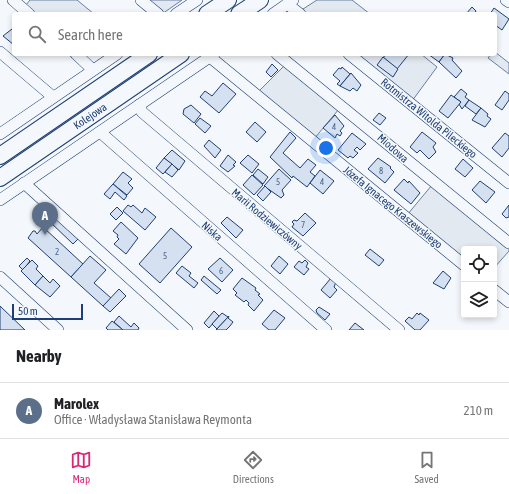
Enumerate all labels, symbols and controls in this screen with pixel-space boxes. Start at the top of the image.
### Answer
search box [12,12,497,56]
icon: search [26,23,48,45]
text: Search here [58,26,123,43]
street label: Rotmistrza Witolda Pileckiego [379,76,479,160]
street label: Kolejowa [71,101,109,131]
house number: 4 [332,122,336,132]
street label: Miodowa [375,131,411,165]
your location [316,138,336,158]
street label: Józefa Ignacego Kraszewskiego [341,163,445,251]
house number: 8 [379,166,383,176]
house number: 5 [276,177,280,187]
house number: 4 [320,177,324,187]
street label: Marii Rodziewiczówny [229,186,305,252]
pin: A [32,202,58,235]
street label: Niska [199,219,225,243]
house number: 7 [301,220,305,230]
map controls [461,246,497,318]
button: locate [461,246,497,282]
house number: 2 [55,247,59,257]
house number: 5 [163,251,167,261]
house number: 6 [219,266,223,276]
button: layers [461,282,497,318]
scale bar [12,302,83,321]
text: 50 m [18,305,38,317]
text: Nearby [16,346,62,366]
text: Marolex [54,395,99,412]
text: A [26,403,32,418]
text: 210 m [464,403,493,418]
text: Office · Władysława Stanisława Reymonta [54,412,252,427]
tab: Map [70,449,92,485]
tab: Directions [233,449,274,485]
tab: Saved [414,449,439,485]

